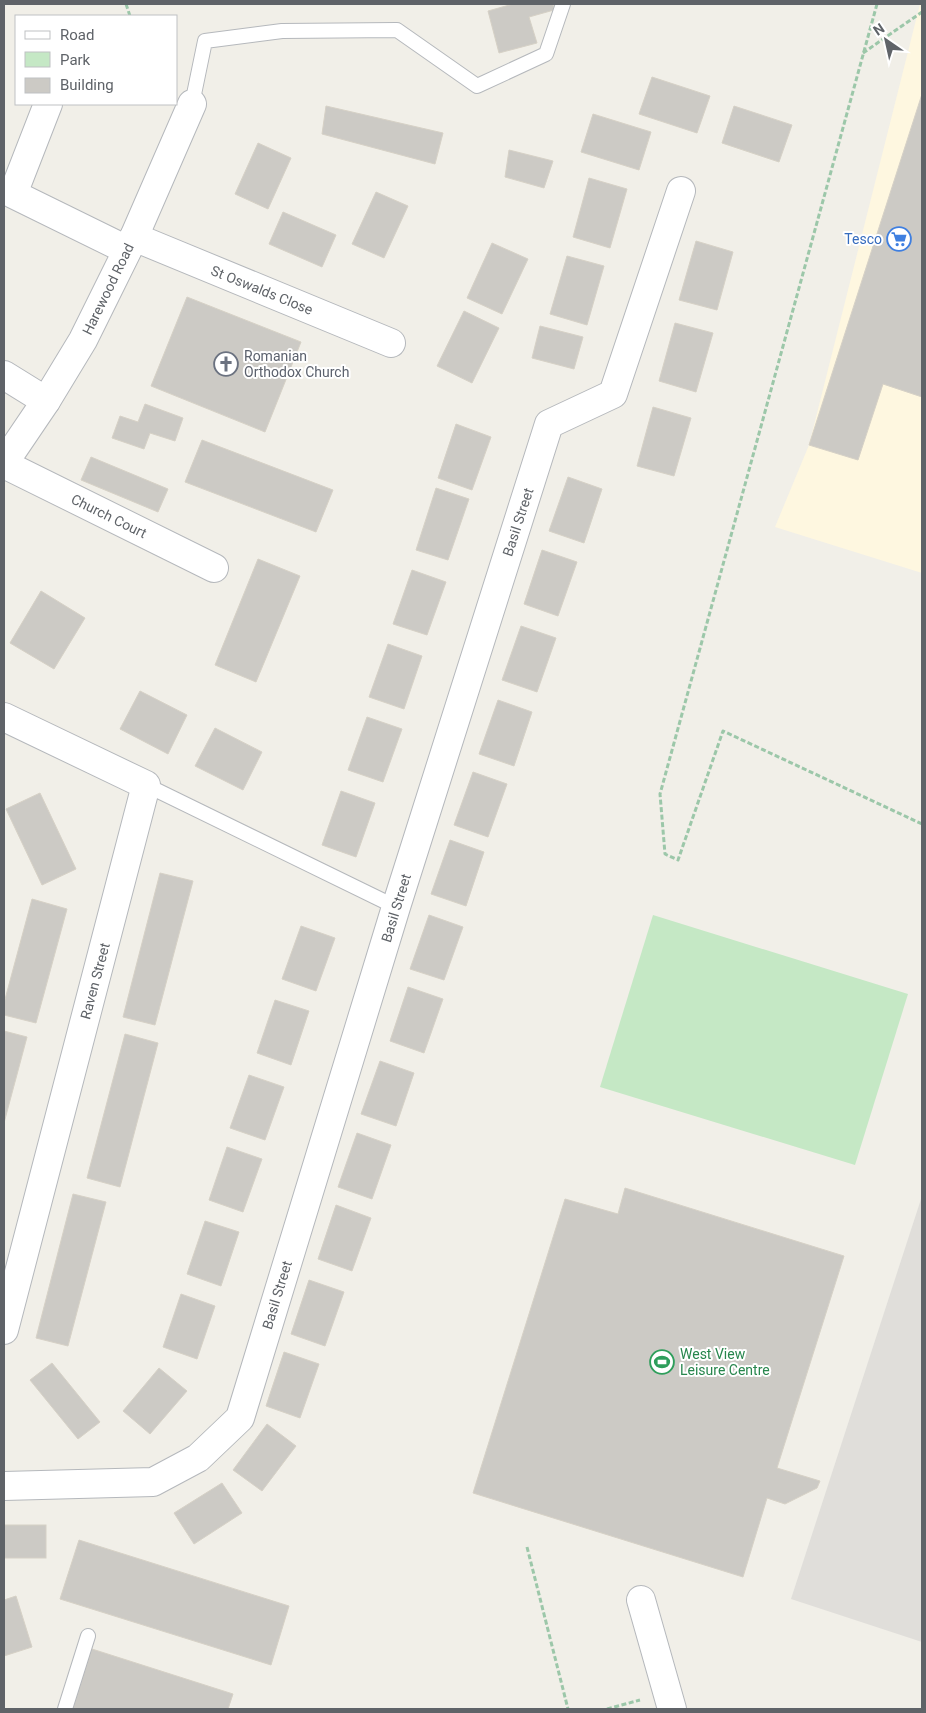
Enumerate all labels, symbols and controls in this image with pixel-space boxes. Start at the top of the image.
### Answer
legend [15,15,178,105]
north arrow [861,15,911,65]
text: N [870,20,887,39]
text: Road [60,26,94,44]
text: Park [60,51,91,69]
text: Building [60,76,114,94]
supermarket icon: Tesco [886,226,912,252]
place label: Tesco [844,231,882,247]
street label: Harewood Road [79,241,137,337]
street label: St Oswalds Close [209,262,315,318]
place label: Romanian Orthodox Church [244,348,349,380]
church icon: Romanian Orthodox Church [213,351,239,377]
street label: Basil Street [499,485,537,558]
street label: Church Court [69,491,150,541]
street label: Basil Street [378,871,414,944]
street label: Raven Street [77,941,113,1021]
street label: Basil Street [259,1258,295,1331]
place label: West View Leisure Centre [680,1346,770,1378]
sports icon: West View Leisure Centre [649,1349,675,1375]

